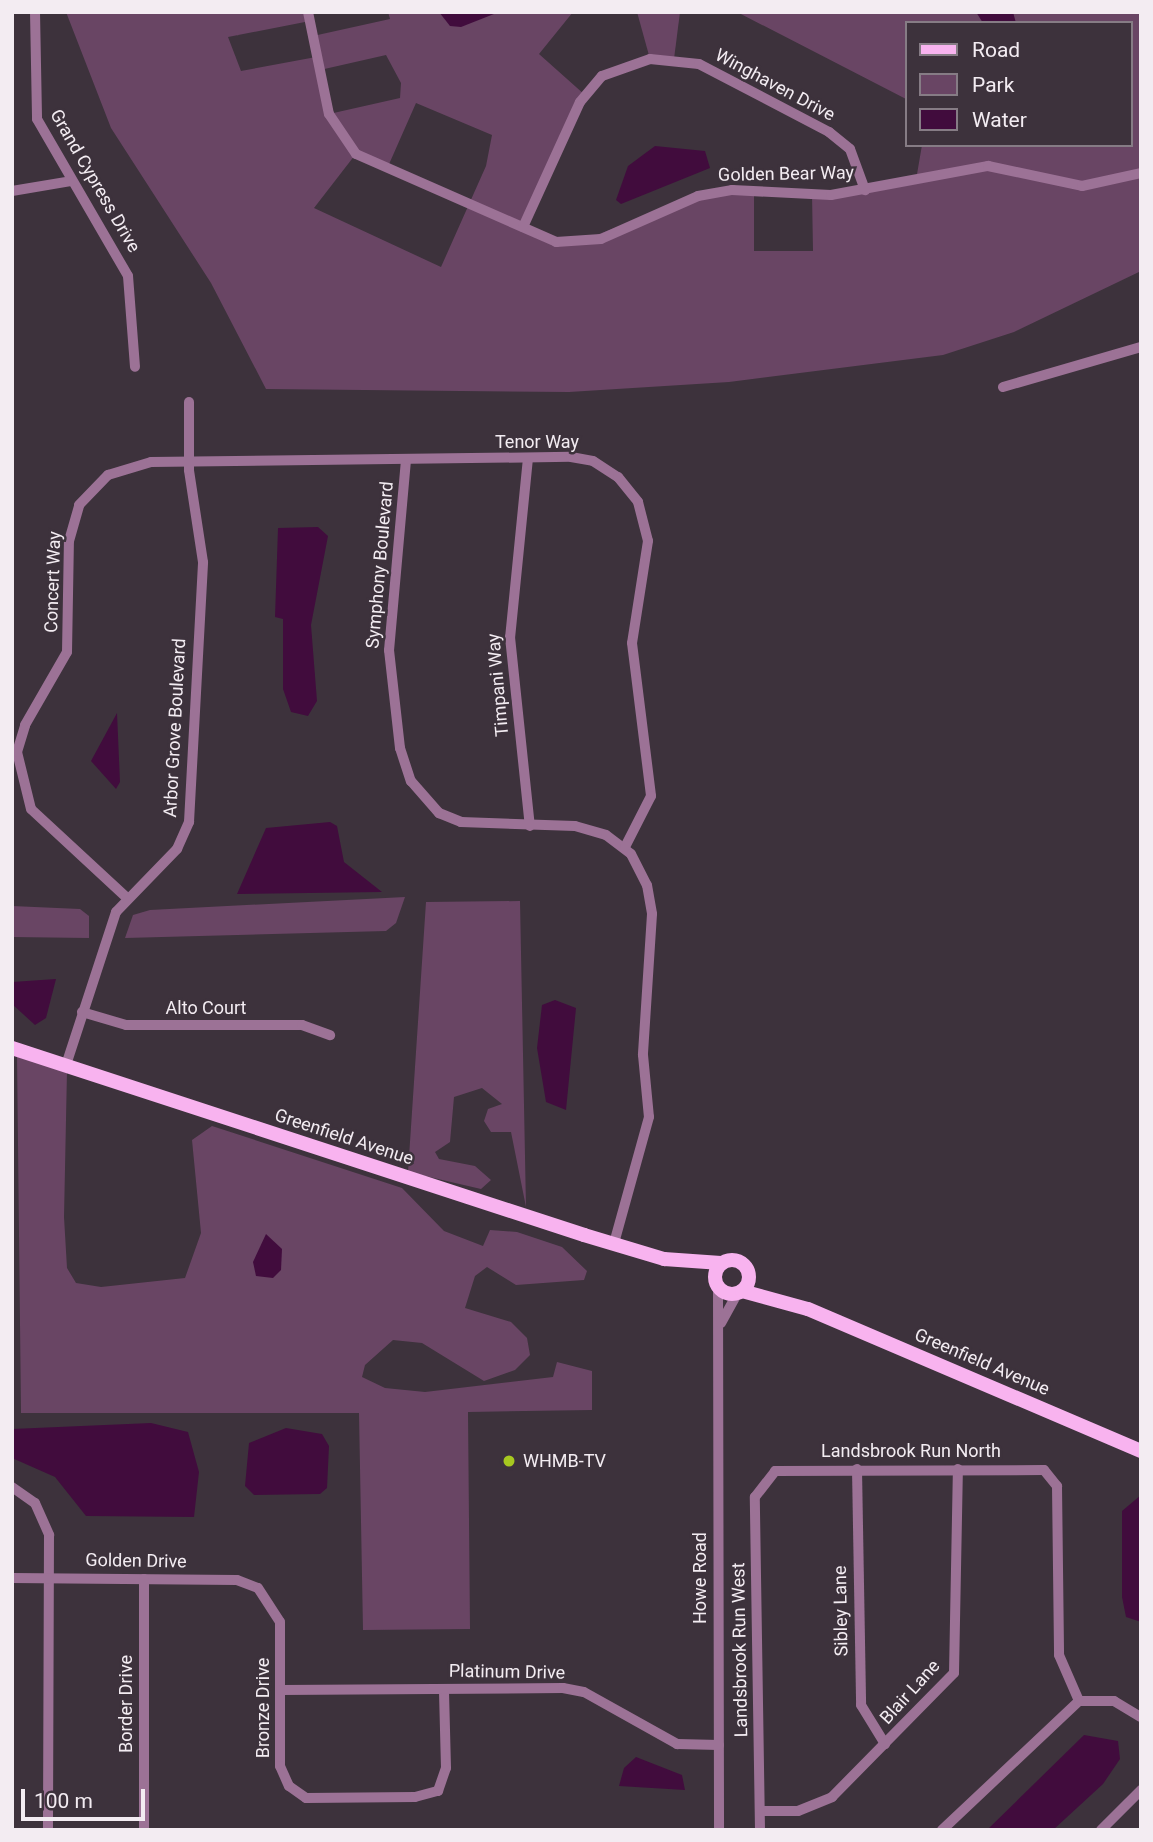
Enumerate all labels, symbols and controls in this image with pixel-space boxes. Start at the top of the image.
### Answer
legend [904,21,1132,147]
text: Road [972,38,1020,62]
street label: Winghaven Drive [711,44,839,126]
text: Park [972,73,1014,97]
street label: Grand Cypress Drive [45,106,145,256]
text: Water [972,108,1027,132]
street label: Golden Bear Way [718,162,854,186]
street label: Tenor Way [495,431,579,453]
street label: Symphony Boulevard [362,480,398,650]
street label: Concert Way [40,531,66,633]
street label: Timpani Way [483,633,513,737]
street label: Arbor Grove Boulevard [160,638,190,818]
street label: Alto Court [166,997,246,1019]
street label: Greenfield Avenue [272,1104,416,1170]
street label: Greenfield Avenue [911,1324,1053,1400]
street label: Landsbrook Run North [821,1440,1001,1462]
place label: WHMB-TV [523,1450,606,1472]
marker: WHMB-TV [501,1453,517,1469]
street label: Howe Road [689,1532,711,1624]
street label: Golden Drive [85,1549,187,1573]
street label: Landsbrook Run West [728,1562,752,1738]
street label: Sibley Lane [829,1565,853,1657]
street label: Border Drive [115,1655,137,1753]
street label: Blair Lane [875,1655,945,1729]
street label: Bronze Drive [252,1658,274,1758]
street label: Platinum Drive [449,1660,565,1684]
scale bar [24,1776,149,1820]
text: 100 m [34,1789,93,1813]

